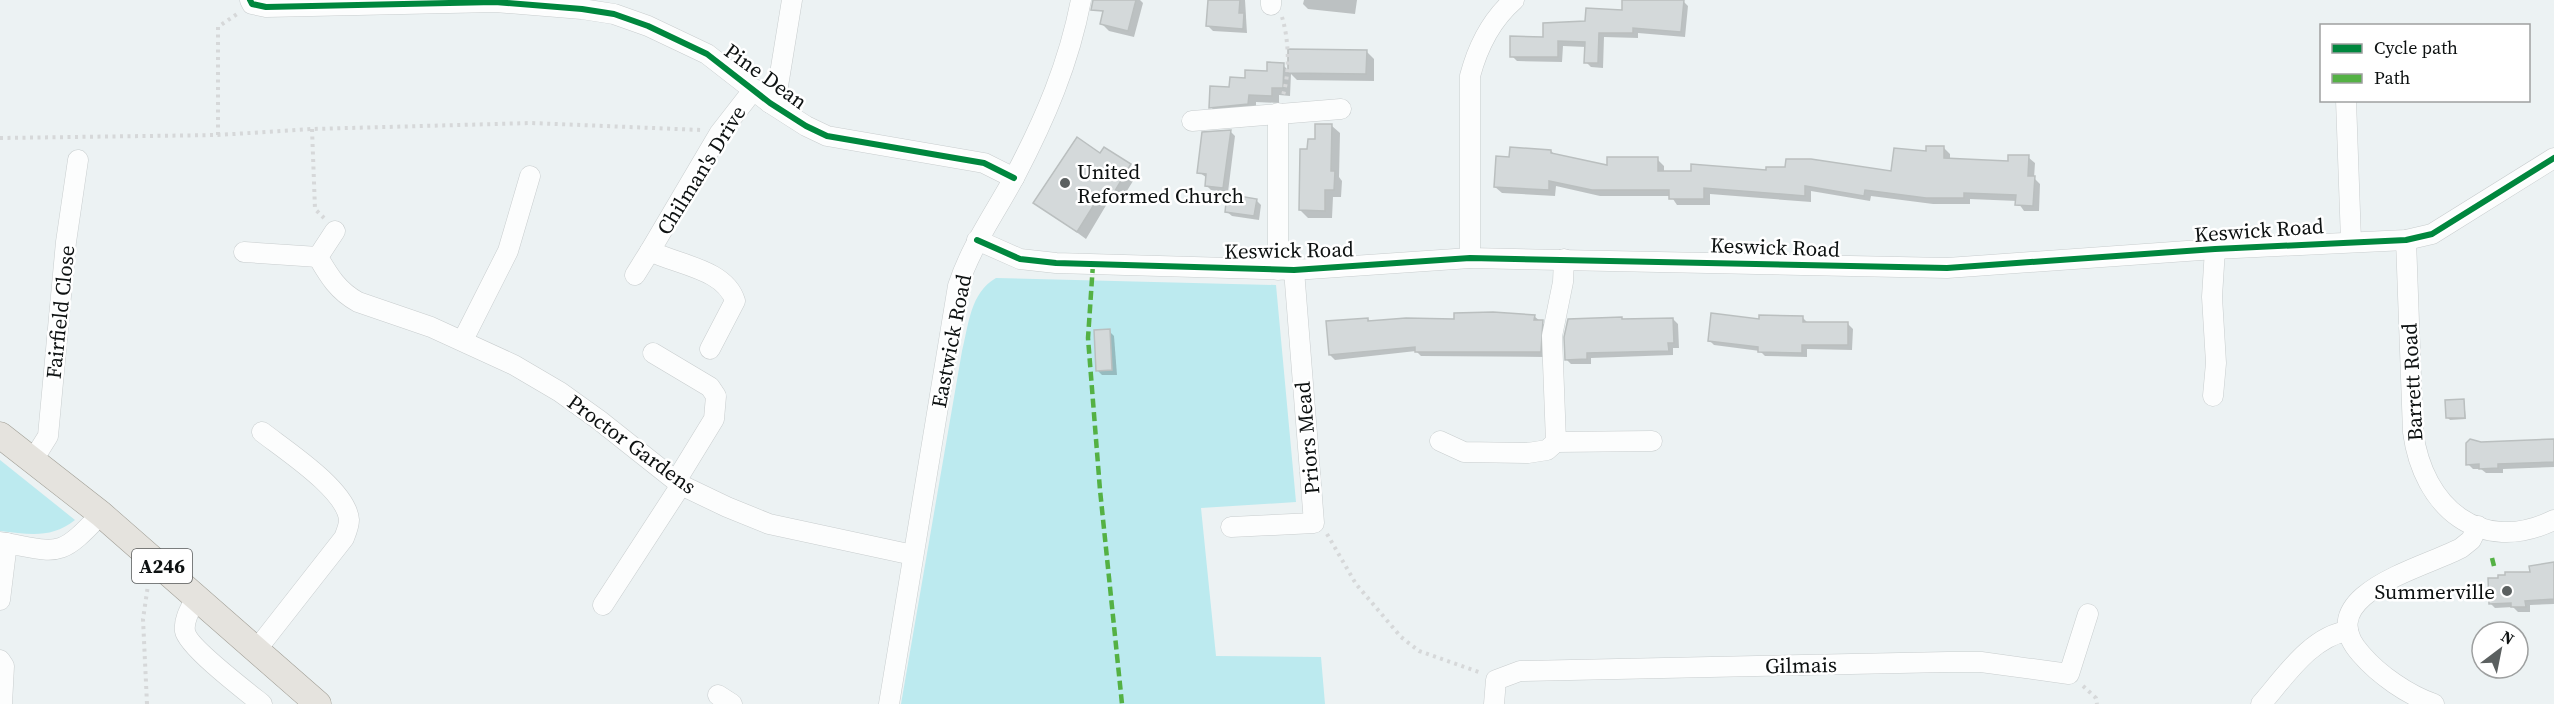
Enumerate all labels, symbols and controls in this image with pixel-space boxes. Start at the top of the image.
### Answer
legend [2320,24,2530,102]
text: Cycle path [2374,35,2458,60]
street label: Pine Dean [719,36,814,116]
text: Path [2374,65,2411,90]
street label: Chilman's Drive [650,100,752,240]
place label: United Reformed Church [1077,157,1244,210]
marker: United Reformed Church [1058,176,1072,190]
street label: Keswick Road [2193,211,2325,249]
street label: Keswick Road [1710,230,1840,264]
street label: Keswick Road [1224,234,1354,266]
street label: Fairfield Close [39,244,81,380]
street label: Eastwick Road [924,272,978,410]
street label: Barrett Road [2394,322,2430,442]
street label: Priors Mead [1288,380,1326,496]
street label: Proctor Gardens [562,387,702,501]
road number: A246 [132,549,192,583]
place label: Summerville [2374,577,2495,606]
marker: Summerville [2500,584,2514,598]
north arrow [2470,620,2530,680]
text: N [2497,625,2519,650]
street label: Gilmais [1765,650,1837,680]

